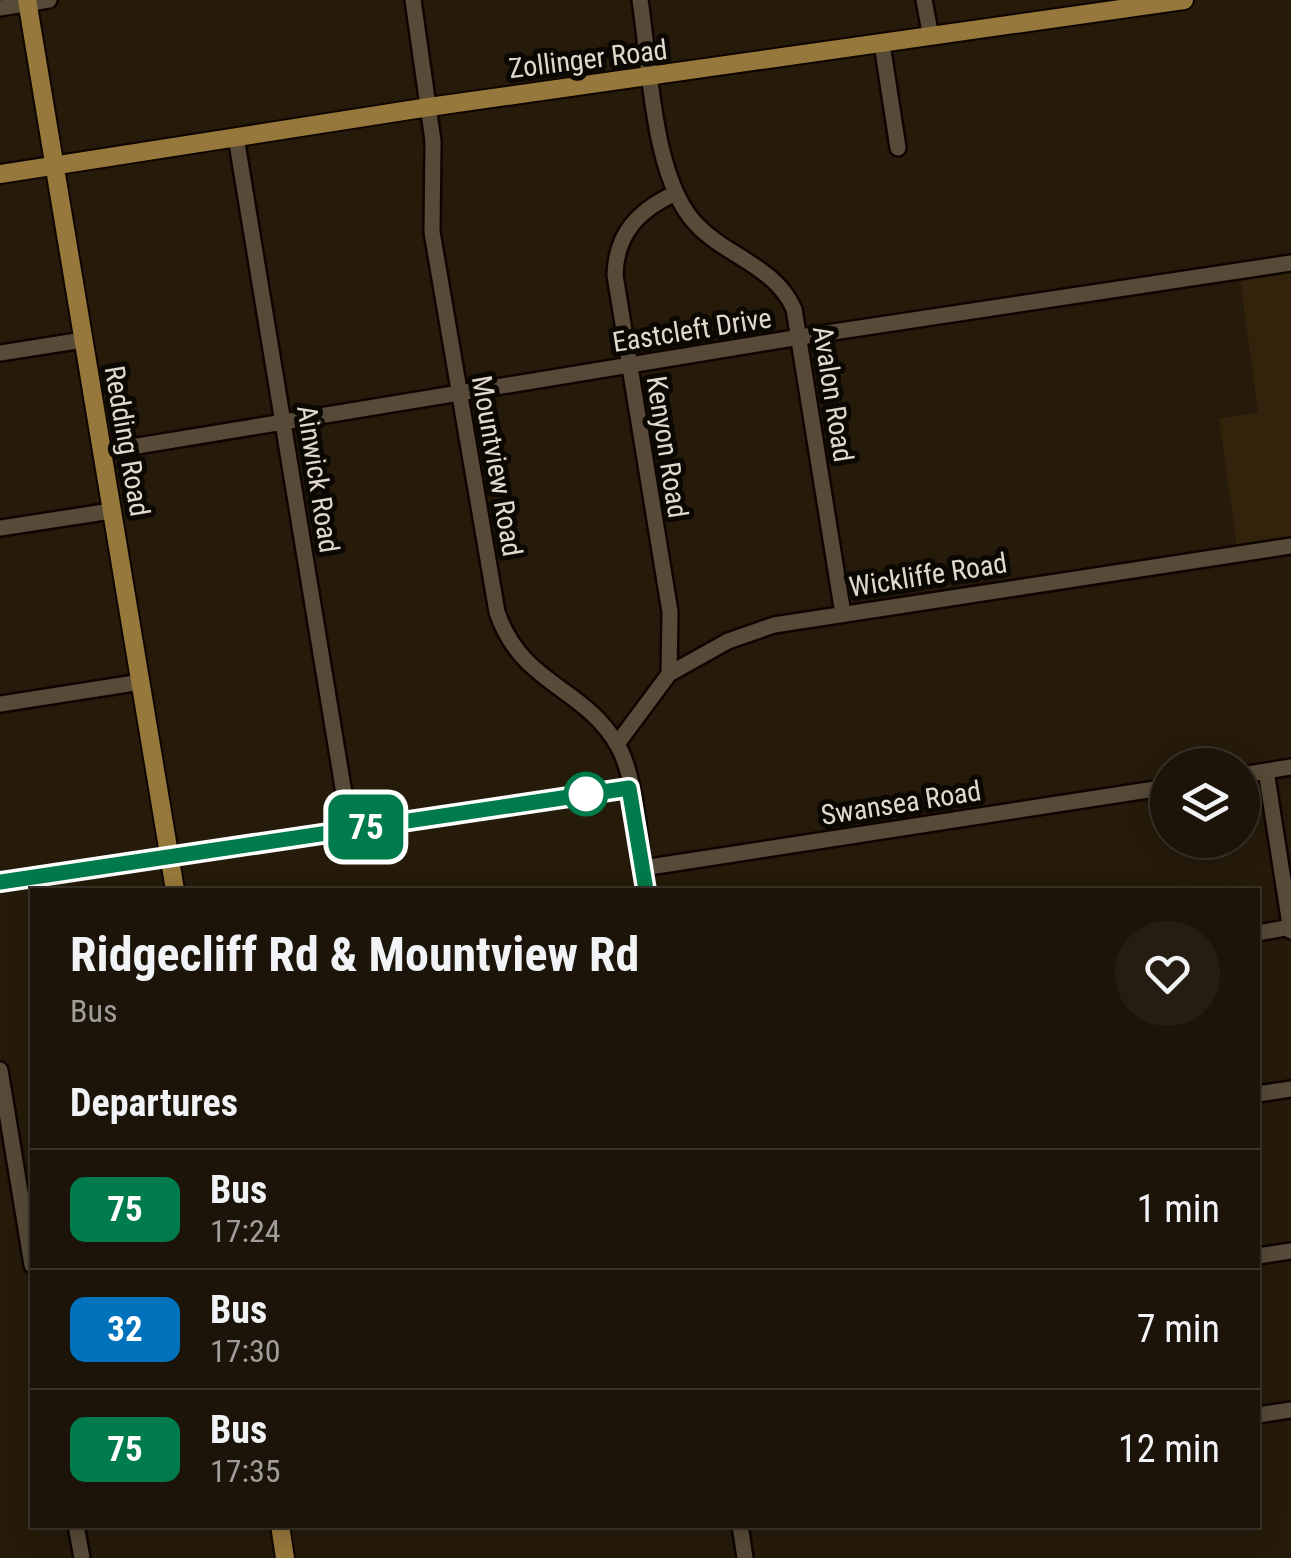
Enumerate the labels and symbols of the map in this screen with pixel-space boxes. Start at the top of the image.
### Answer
street label: Zollinger Road [507,33,669,85]
street label: Eastcleft Drive [610,301,774,359]
street label: Avalon Road [806,324,860,464]
street label: Redding Road [98,363,156,519]
street label: Mountview Road [465,373,529,559]
street label: Kenyon Road [639,374,695,520]
street label: Ainwick Road [290,403,346,555]
street label: Wickliffe Road [847,546,1009,604]
unlabelled marker [565,773,607,815]
street label: Swansea Road [819,774,983,832]
line badge: 75 [321,794,411,860]

